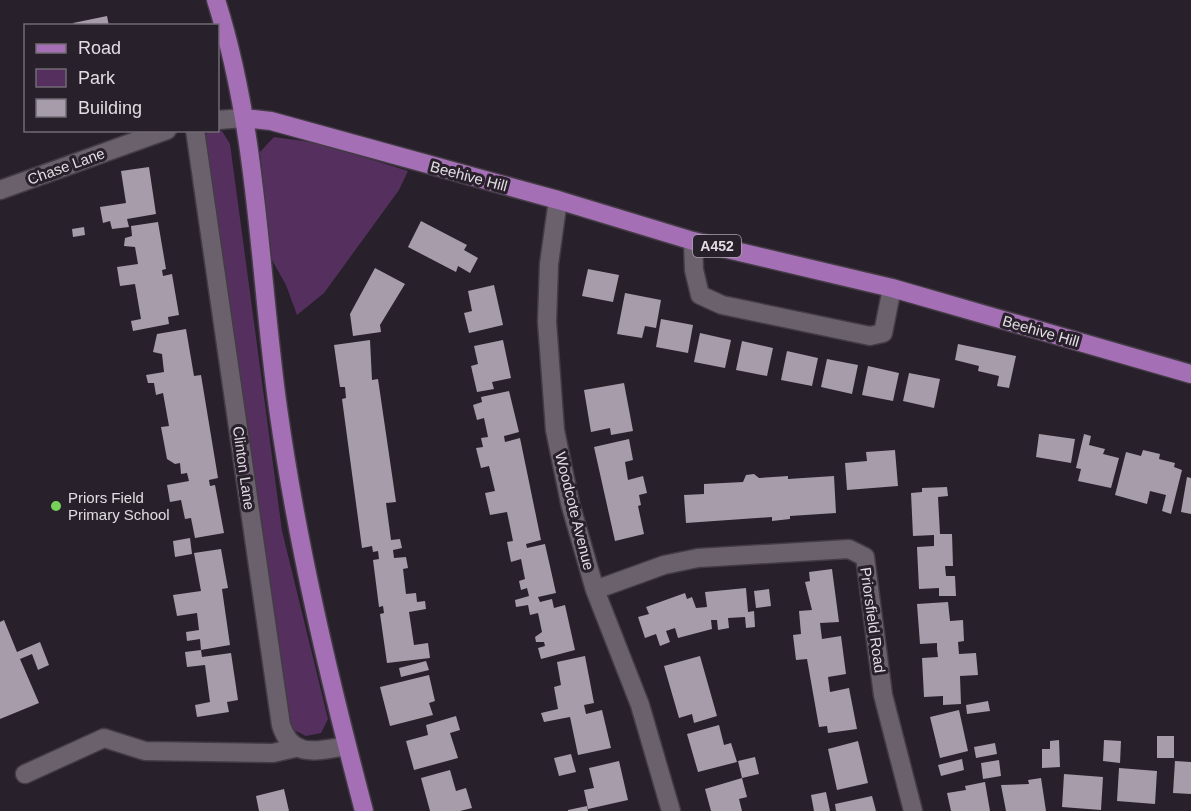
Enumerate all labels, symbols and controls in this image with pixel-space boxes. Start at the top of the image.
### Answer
legend [24,24,219,132]
text: Road [78,38,121,58]
text: Park [78,68,116,88]
text: Building [78,98,142,118]
street label: Chase Lane [25,144,107,188]
street label: Beehive Hill [429,158,509,194]
road number: A452 [693,235,741,257]
street label: Beehive Hill [1001,312,1081,350]
street label: Clinton Lane [230,425,258,511]
street label: Woodcote Avenue [552,450,598,572]
place label: Priors Field Primary School [68,489,170,523]
marker: Priors Field Primary School [49,499,63,513]
street label: Priorsfield Road [857,566,889,674]

